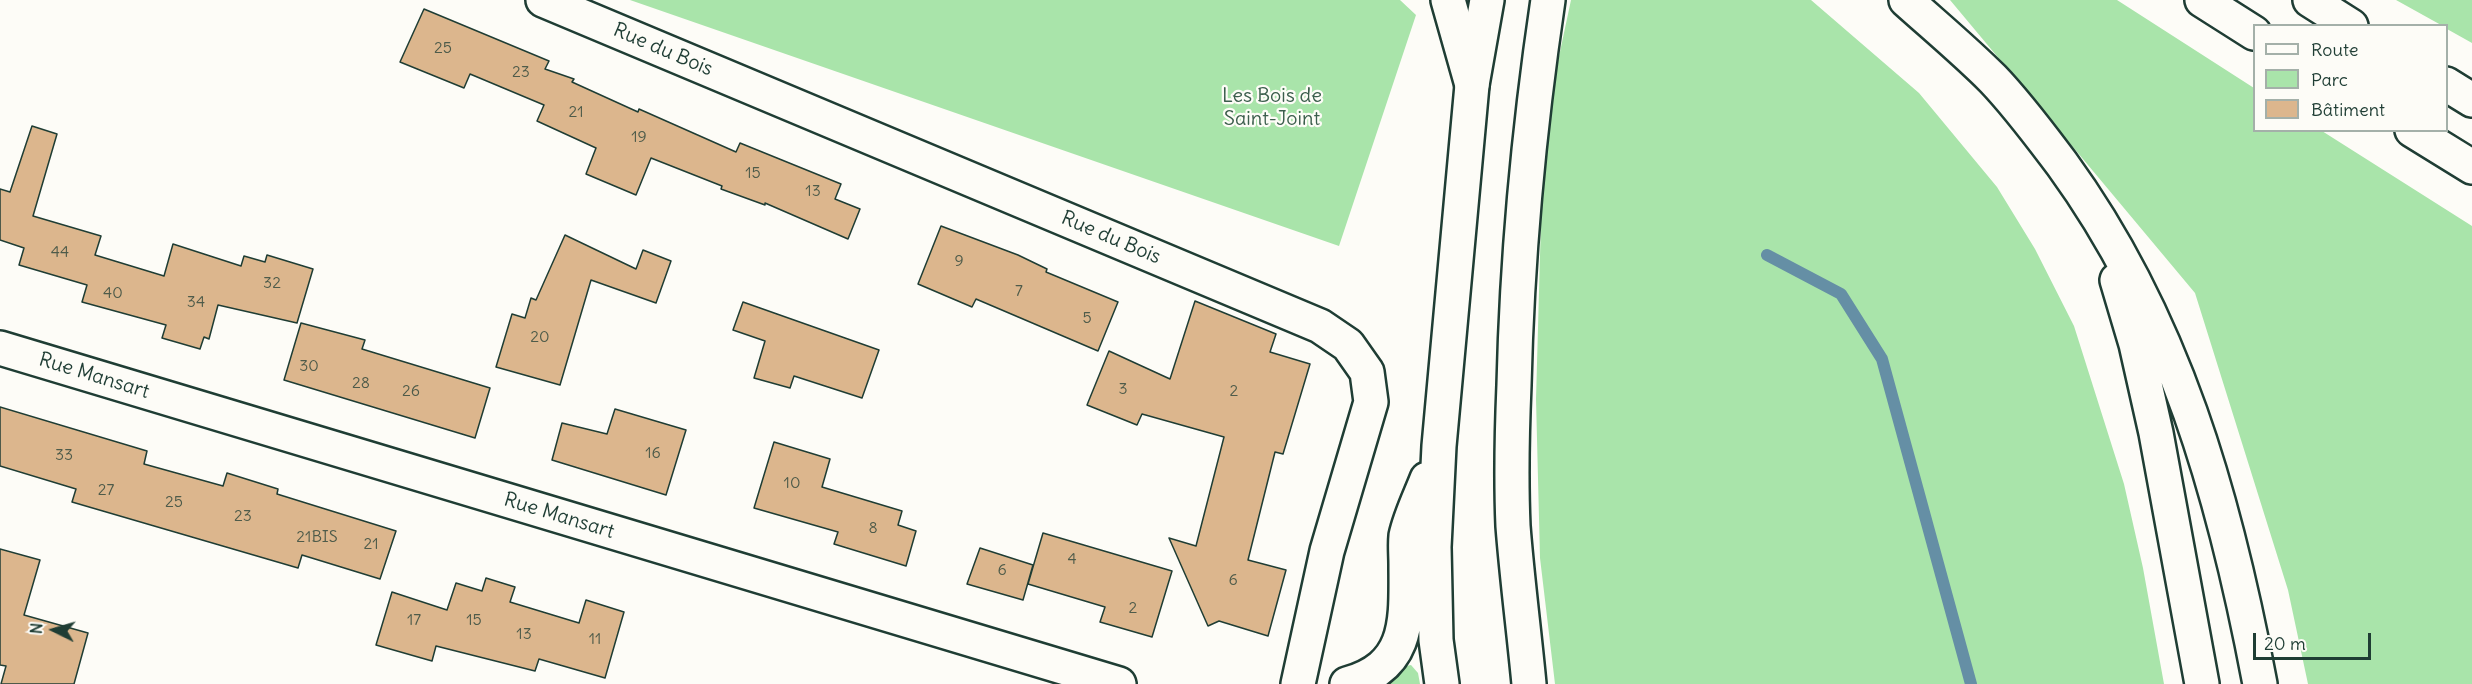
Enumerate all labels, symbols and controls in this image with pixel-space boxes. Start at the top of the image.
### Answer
street label: Rue du Bois [610,18,716,82]
legend [2253,24,2448,132]
house number: 25 [434,38,452,58]
text: Route [2311,38,2359,61]
house number: 23 [512,62,530,82]
text: Parc [2311,68,2348,91]
park label: Les Bois de Saint-Joint [1222,84,1322,131]
text: Bâtiment [2311,98,2385,121]
house number: 21 [568,102,584,122]
house number: 19 [631,127,647,147]
house number: 15 [745,163,761,183]
house number: 13 [805,181,821,201]
street label: Rue du Bois [1058,206,1164,270]
house number: 44 [51,242,69,262]
house number: 9 [954,251,964,271]
house number: 32 [263,273,281,293]
house number: 7 [1015,281,1023,301]
house number: 40 [103,283,123,303]
house number: 34 [187,292,205,312]
house number: 5 [1082,308,1092,328]
house number: 20 [530,327,550,347]
street label: Rue Mansart [36,348,152,404]
house number: 30 [299,356,319,376]
house number: 28 [352,373,370,393]
house number: 3 [1118,379,1128,399]
house number: 26 [402,381,420,401]
house number: 2 [1230,381,1238,401]
house number: 16 [645,443,661,463]
house number: 33 [55,445,73,465]
house number: 10 [784,473,800,493]
house number: 27 [98,480,114,500]
street label: Rue Mansart [501,488,617,544]
house number: 25 [165,492,183,512]
house number: 23 [234,506,252,526]
house number: 8 [868,518,878,538]
house number: 21BIS [296,527,338,547]
house number: 21 [363,534,379,554]
house number: 4 [1067,549,1077,569]
house number: 6 [997,560,1007,580]
house number: 6 [1228,570,1238,590]
house number: 2 [1129,598,1137,618]
north arrow [24,600,84,660]
house number: 17 [407,610,421,630]
house number: 15 [466,610,482,630]
scale bar [2256,621,2374,659]
text: N [26,622,47,635]
house number: 13 [516,624,532,644]
house number: 11 [589,629,601,649]
text: 20 m [2264,632,2306,655]

